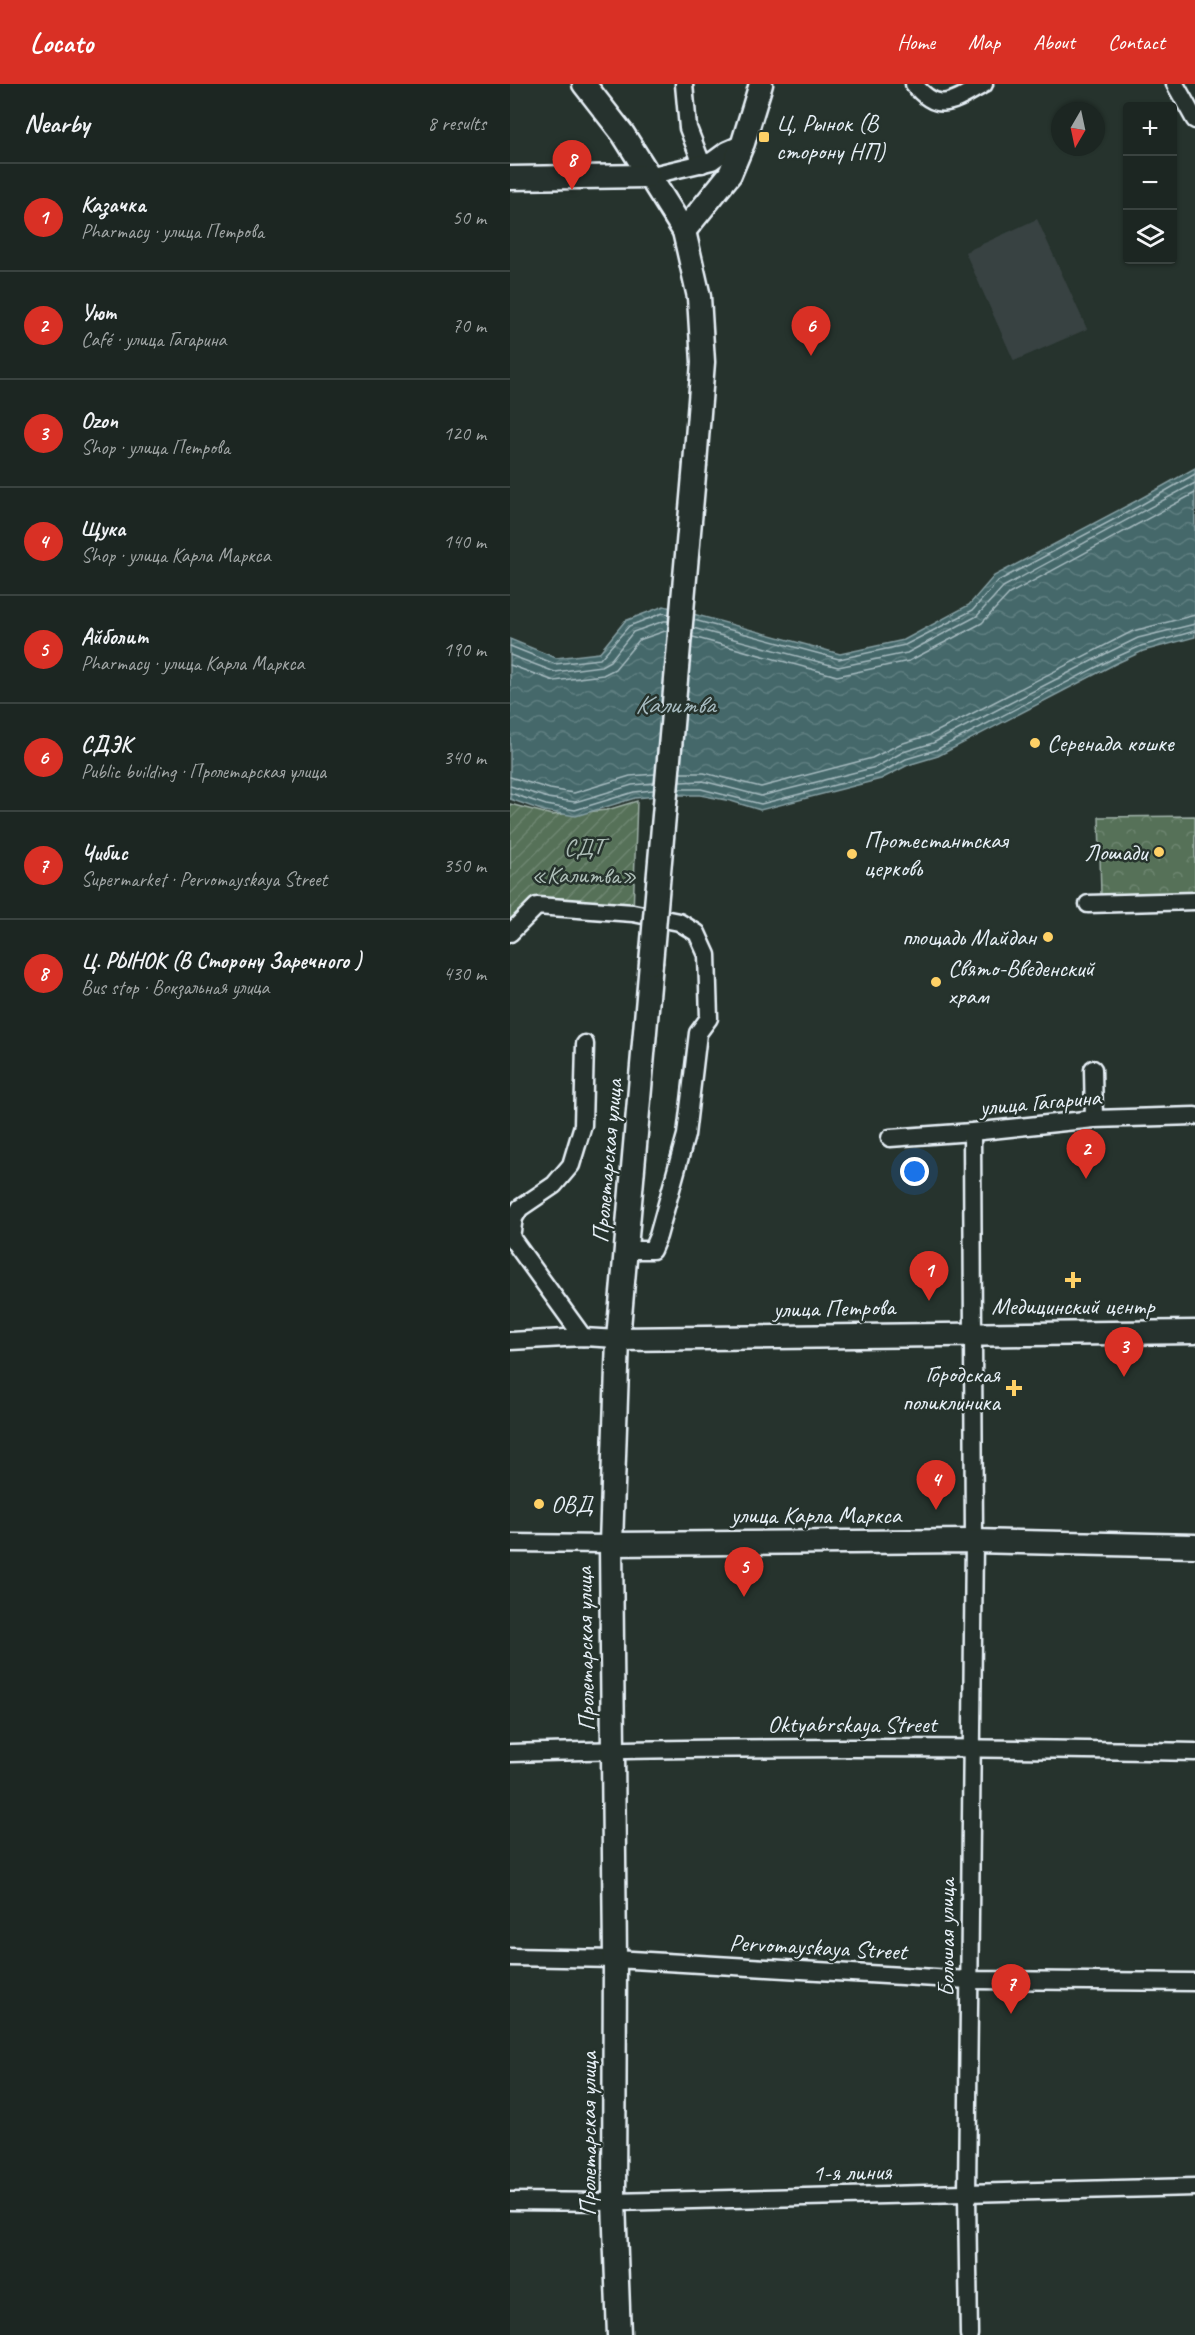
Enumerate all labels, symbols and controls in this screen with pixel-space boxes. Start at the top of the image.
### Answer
text: Locato [30,25,93,60]
text: Home [897,29,935,55]
text: Map [968,29,1000,55]
text: About [1033,29,1075,55]
text: Contact [1108,29,1165,55]
north arrow [1051,102,1105,156]
map controls [1123,102,1177,264]
button: + [1123,102,1177,156]
text: Nearby [24,107,89,140]
place label: Ц, Рынок (В сторону НП) [776,108,886,166]
text: 8 results [427,111,486,136]
marker: Ц, Рынок (В сторону НП) [757,130,771,144]
pin: 8 [552,141,592,190]
button: − [1123,156,1177,210]
text: Казачка [81,191,146,219]
text: 1 [39,205,48,230]
text: 50 m [452,205,486,230]
button: layers [1123,210,1177,264]
text: Pharmacy · улица Петрова [81,219,264,244]
text: Уют [81,299,116,327]
pin: 6 [792,306,830,356]
text: 2 [39,313,48,338]
text: 70 m [452,313,486,338]
text: Café · улица Гагарина [81,327,226,352]
text: Ozon [81,407,118,435]
text: 3 [39,421,48,446]
text: 120 m [443,421,486,446]
text: Shop · улица Петрова [81,435,230,460]
text: Щука [81,515,125,543]
text: 4 [39,529,48,554]
text: 140 m [443,529,486,554]
text: Shop · улица Карла Маркса [81,543,270,568]
text: Айболит [81,623,149,651]
text: 5 [39,637,48,662]
text: 190 m [443,637,486,662]
text: Pharmacy · улица Карла Маркса [81,651,304,676]
water label: Калитва [635,688,718,721]
place label: Серенада кошке [1047,728,1176,758]
text: СДЭК [81,731,131,759]
marker: Серенада кошке [1028,736,1042,750]
text: 6 [39,745,48,770]
text: 340 m [443,745,486,770]
text: Public building · Пролетарская улица [81,759,326,784]
place label: Протестантская церковь [864,825,1009,883]
park label: СДТ «Калитва» [531,832,637,890]
place label: Лошади [1085,837,1149,867]
text: Чибис [81,839,128,867]
marker: Лошади [1152,845,1166,859]
marker: Протестантская церковь [845,847,859,861]
text: 7 [39,853,48,878]
text: 350 m [443,853,486,878]
text: Supermarket · Pervomayskaya Street [81,867,327,892]
place label: площадь Майдан [902,922,1037,952]
marker: площадь Майдан [1041,930,1055,944]
text: Ц. РЫНОК (В Сторону Заречного ) [81,947,362,975]
place label: Свято-Введенский храм [948,953,1096,1011]
text: 8 [39,961,48,986]
text: 430 m [443,961,486,986]
text: Bus stop · Вокзальная улица [81,975,269,1000]
marker: Свято-Введенский храм [929,975,943,989]
street label: Пролетарская улица [585,1077,629,1244]
street label: улица Гагарина [976,1082,1103,1122]
pin: 2 [1066,1130,1106,1179]
your location [900,1157,929,1186]
pin: 1 [910,1252,948,1301]
marker: Медицинский центр [1064,1271,1082,1289]
place label: Медицинский центр [991,1291,1156,1321]
street label: улица Петрова [771,1292,897,1324]
pin: 3 [1104,1328,1144,1377]
place label: Городская поликлиника [902,1359,1001,1417]
marker: Городская поликлиника [1005,1379,1023,1397]
pin: 4 [916,1460,956,1510]
place label: ОВД [551,1489,594,1519]
marker: ОВД [532,1497,546,1511]
street label: улица Карла Маркса [729,1500,903,1530]
pin: 5 [724,1548,764,1597]
street label: Пролетарская улица [569,1565,601,1731]
street label: Oktyabrskaya Street [768,1709,938,1739]
street label: Большая улица [931,1877,961,1997]
street label: Pervomayskaya Street [729,1927,909,1967]
pin: 7 [992,1964,1030,2014]
street label: Пролетарская улица [573,2051,603,2216]
street label: 1-я линия [812,2156,893,2188]

